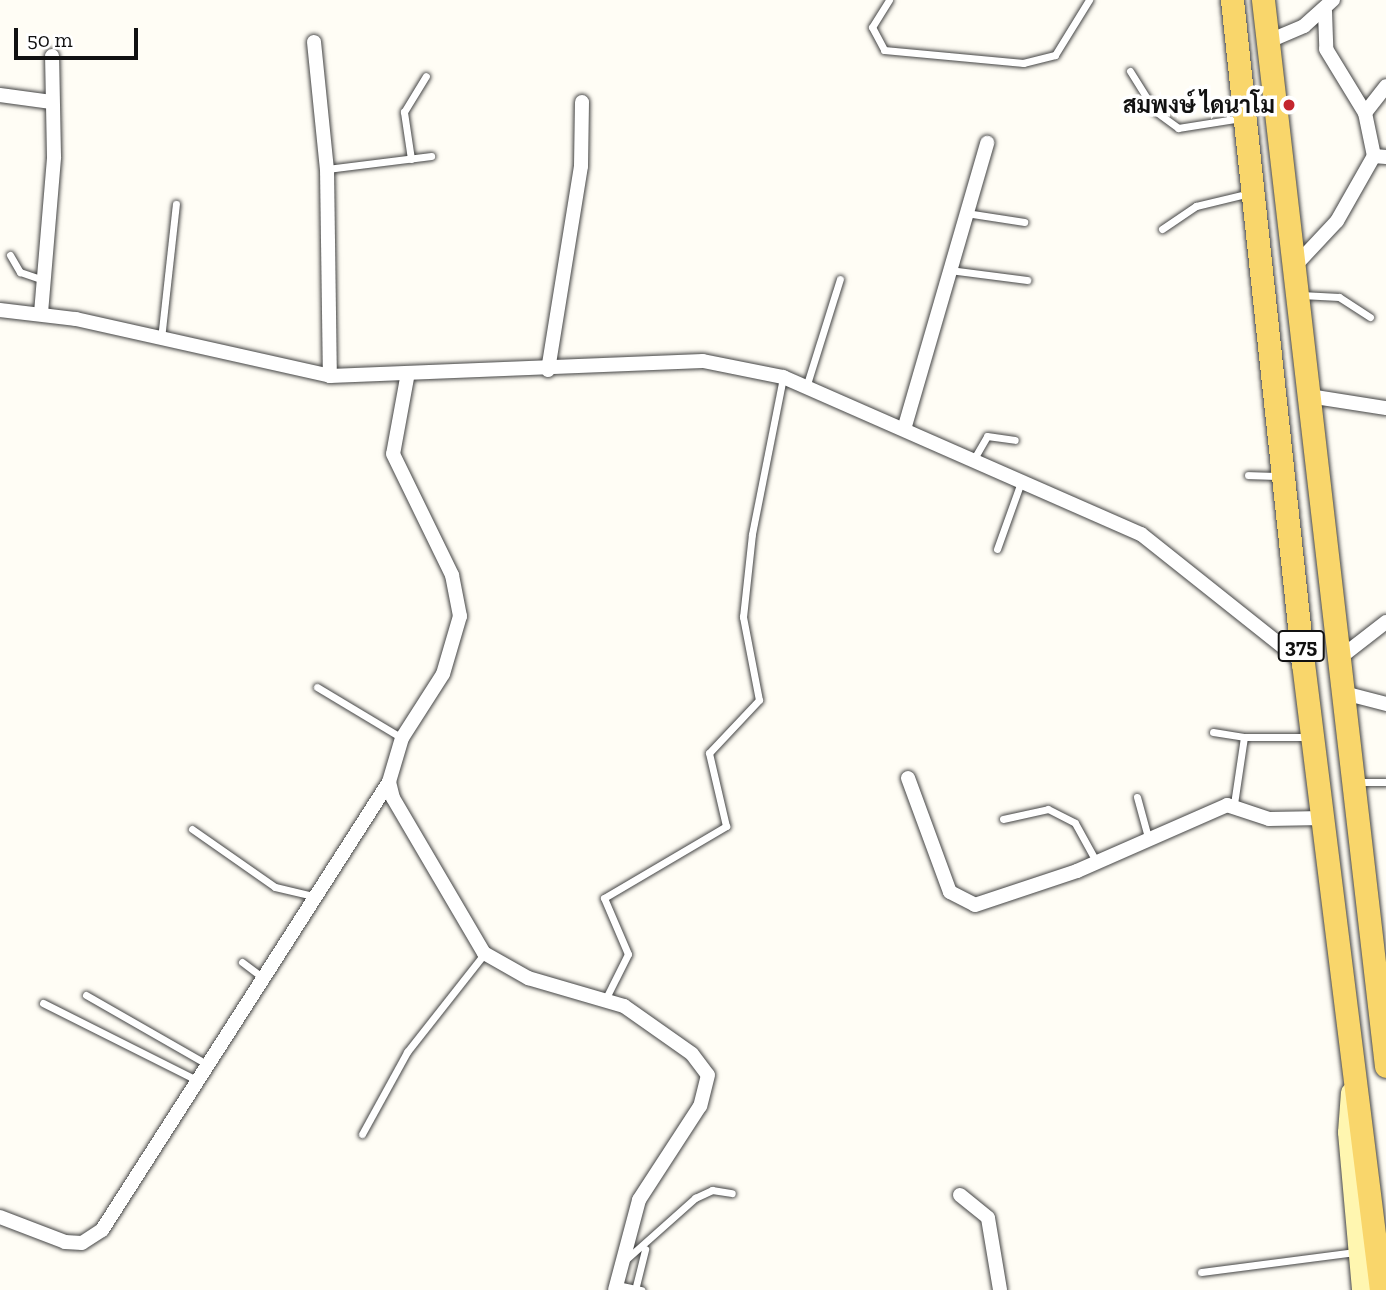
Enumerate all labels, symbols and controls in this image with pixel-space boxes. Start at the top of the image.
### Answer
scale bar [18,14,142,58]
text: 50 m [27,27,73,52]
place label: สมพงษ์ ไดนาโม [1123,91,1275,119]
marker: สมพงษ์ ไดนาโม [1281,97,1297,113]
road number: 375 [1276,628,1326,664]

